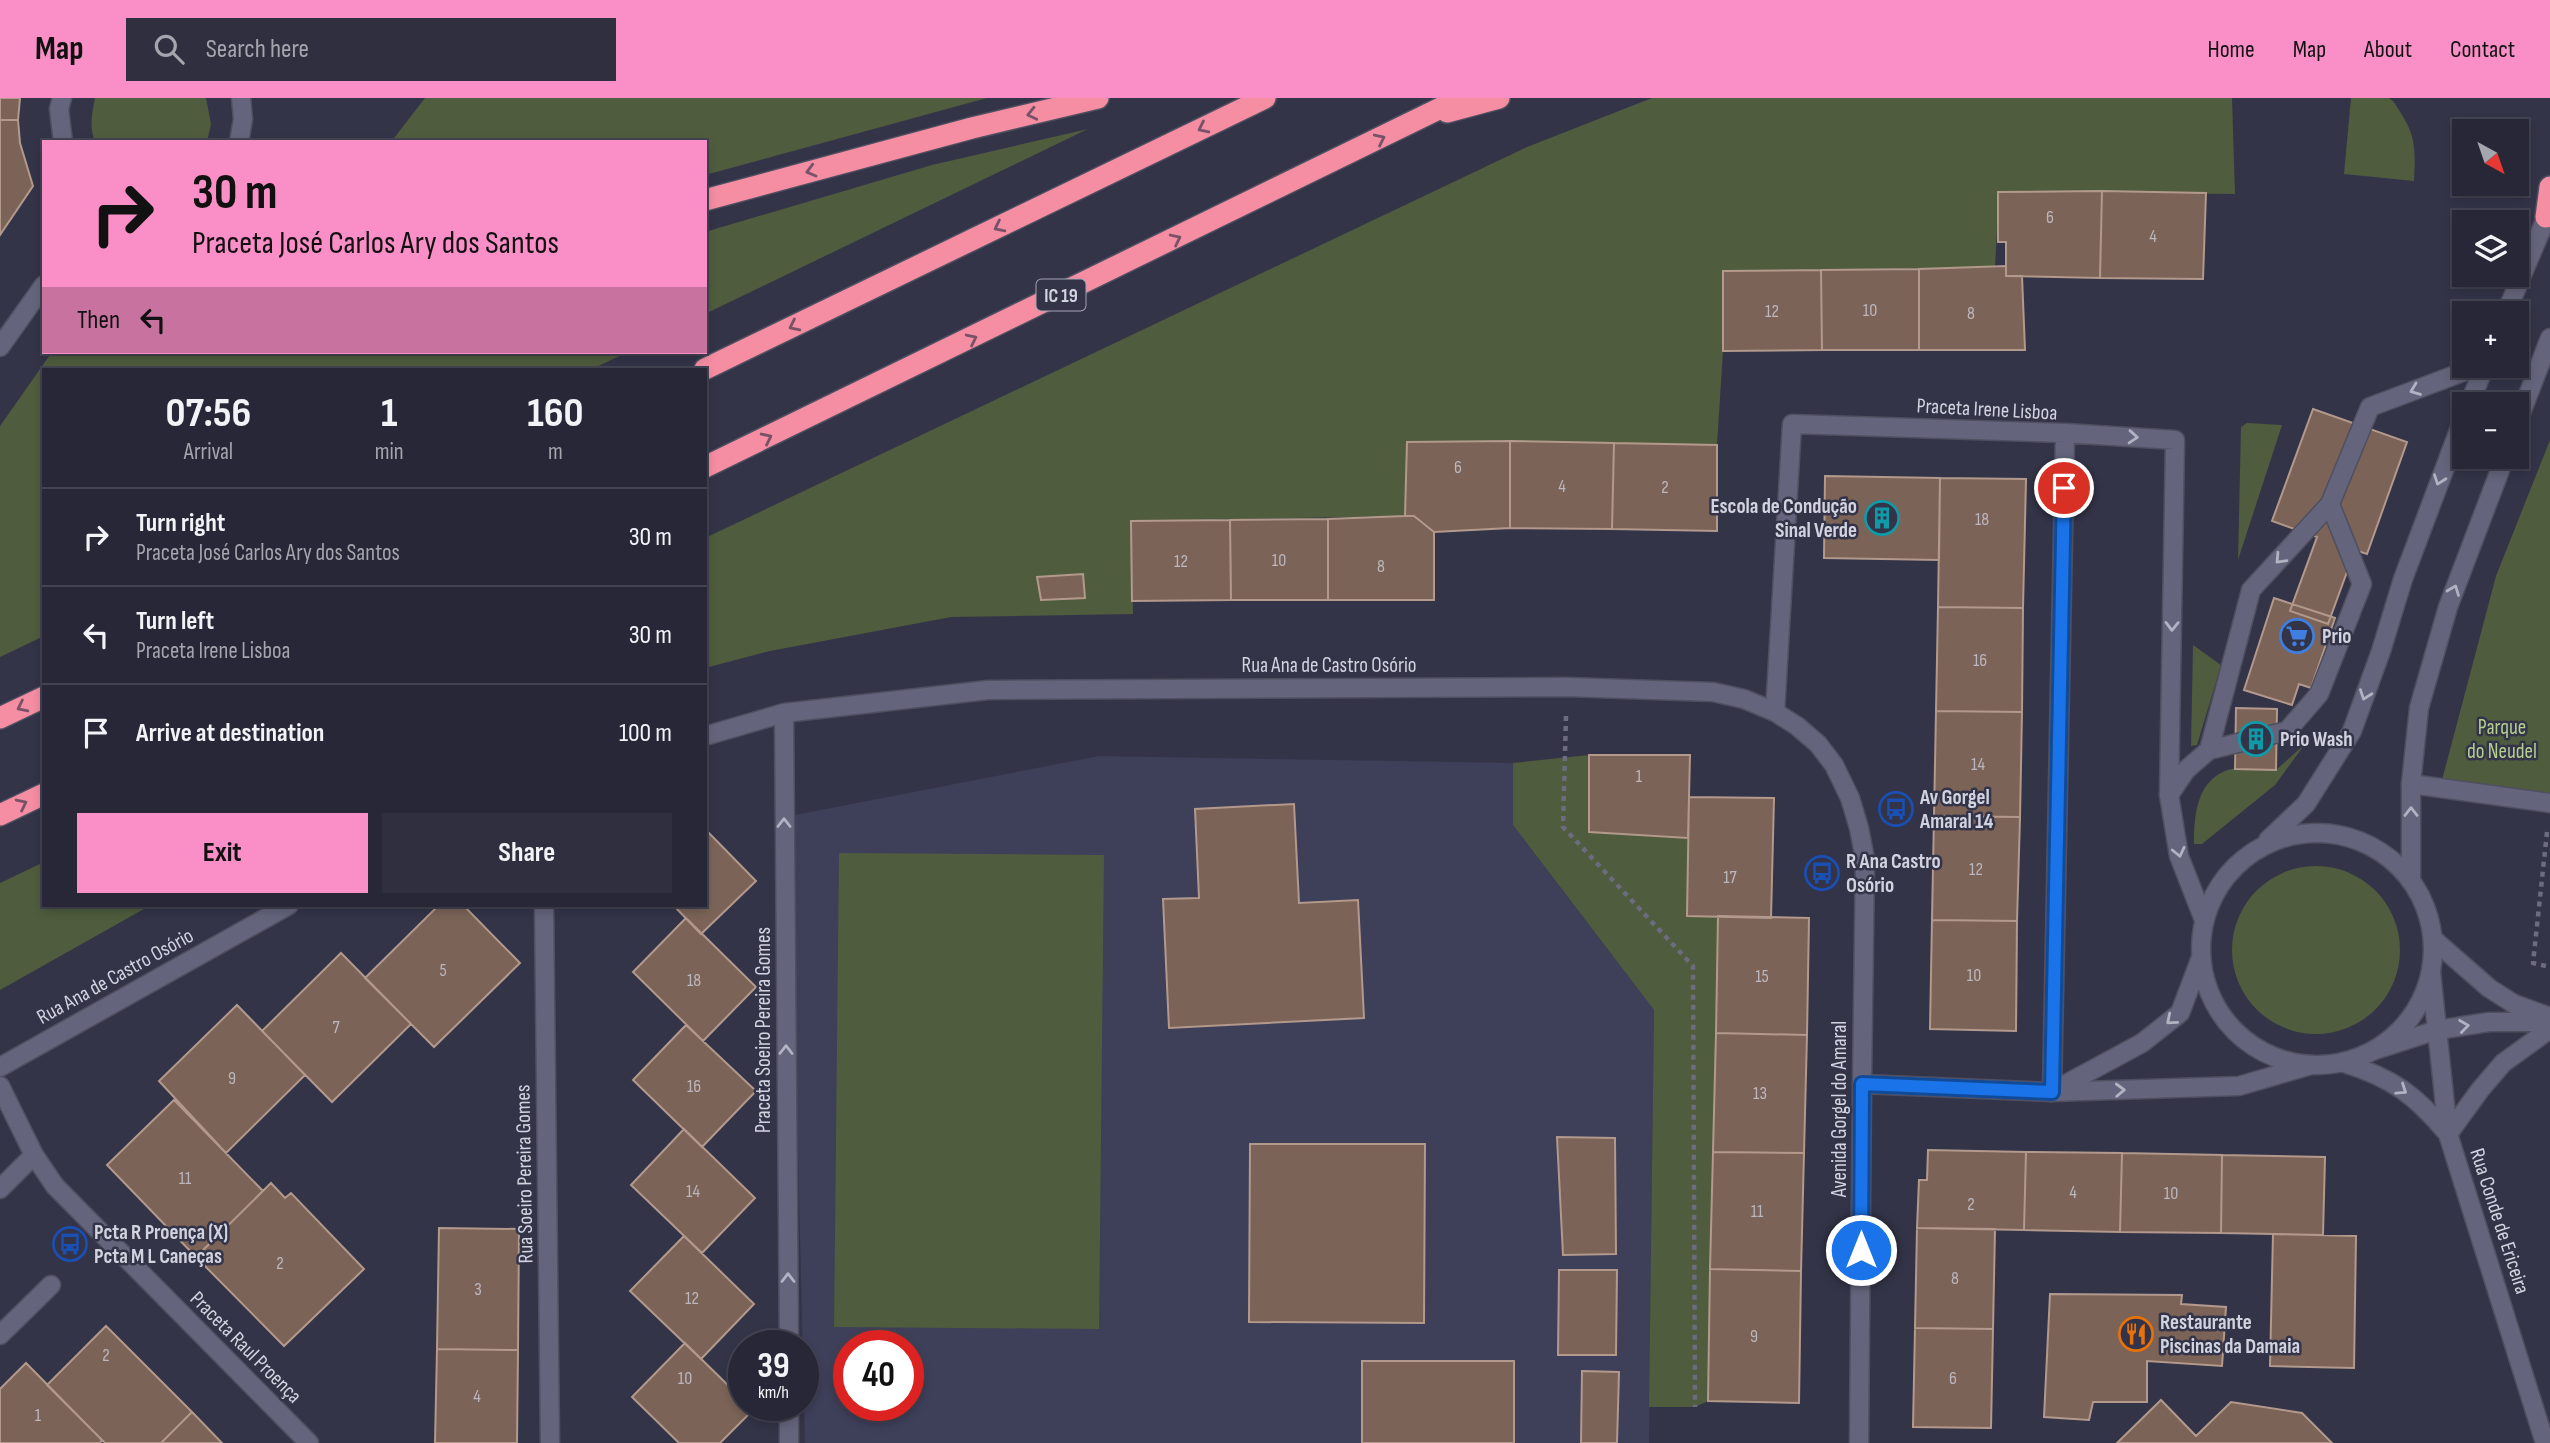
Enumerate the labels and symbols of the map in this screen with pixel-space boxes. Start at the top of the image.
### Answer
one-way arrow [1026,106,1038,120]
one-way arrow [1198,119,1210,133]
north arrow [2452,119,2529,196]
one-way arrow [1373,133,1385,147]
one-way arrow [806,163,818,177]
house number: 6 [2046,207,2054,228]
one-way arrow [994,219,1006,233]
house number: 4 [2149,226,2157,247]
one-way arrow [1169,233,1181,247]
road number: IC 19 [1036,280,1086,310]
house number: 10 [1863,300,1877,321]
house number: 12 [1765,301,1779,322]
house number: 8 [1967,303,1975,324]
one-way arrow [789,318,801,332]
one-way arrow [965,333,977,347]
one-way arrow [2410,382,2422,396]
street label: Praceta Irene Lisboa [1916,393,2058,426]
one-way arrow [2128,430,2139,445]
one-way arrow [760,432,772,446]
house number: 6 [1454,457,1462,478]
pin [2034,458,2094,518]
one-way arrow [2433,474,2447,486]
house number: 4 [1558,476,1566,497]
house number: 2 [1661,477,1669,498]
place label: Escola de Condução Sinal Verde [1710,494,1857,543]
building icon: Escola de Condução Sinal Verde [1863,499,1901,537]
house number: 18 [1975,509,1989,530]
house number: 10 [1272,550,1286,571]
one-way arrow [2275,550,2288,563]
house number: 12 [1174,551,1188,572]
house number: 8 [1377,556,1385,577]
one-way arrow [2446,585,2460,597]
supermarket icon: Prio [2278,617,2316,655]
one-way arrow [2164,621,2180,631]
place label: Prio [2322,624,2351,649]
house number: 16 [1973,650,1987,671]
street label: Rua Ana de Castro Osório [1241,653,1417,678]
one-way arrow [2359,689,2373,701]
one-way arrow [17,699,29,713]
park label: Parque do Neudel [2467,715,2537,764]
building icon: Prio Wash [2237,720,2275,758]
place label: Prio Wash [2280,727,2353,752]
house number: 14 [1971,754,1985,775]
house number: 1 [1636,766,1643,787]
place label: Av Gorgel Amaral 14 [1919,785,1994,834]
bus stop icon: Av Gorgel Amaral 14 [1877,790,1915,828]
one-way arrow [15,799,27,813]
one-way arrow [2403,806,2419,817]
one-way arrow [777,817,792,828]
one-way arrow [2171,846,2185,858]
place label: R Ana Castro Osório [1846,849,1941,898]
bus stop icon: R Ana Castro Osório [1803,854,1841,892]
house number: 12 [1969,859,1983,880]
house number: 17 [1723,867,1738,888]
street label: Rua Ana de Castro Osório [33,923,198,1030]
street label: Praceta Soeiro Pereira Gomes [751,927,776,1133]
house number: 5 [439,960,447,981]
house number: 10 [1967,965,1981,986]
house number: 15 [1755,966,1769,987]
house number: 18 [687,970,701,991]
one-way arrow [2166,1012,2179,1024]
house number: 7 [332,1017,340,1038]
one-way arrow [2459,1018,2470,1033]
street label: Avenida Gorgel do Amaral [1827,1021,1852,1198]
one-way arrow [778,1044,794,1055]
house number: 9 [228,1068,236,1089]
house number: 16 [687,1076,701,1097]
one-way arrow [2114,1082,2125,1097]
one-way arrow [2394,1082,2407,1094]
house number: 13 [1753,1083,1767,1104]
street label: Rua Soeiro Pereira Gomes [510,1084,539,1264]
street label: Rua Conde de Ericeira [2464,1145,2535,1297]
house number: 11 [179,1168,192,1189]
house number: 14 [686,1181,700,1202]
house number: 4 [2069,1182,2077,1203]
house number: 10 [2164,1183,2178,1204]
house number: 2 [1967,1194,1975,1215]
house number: 11 [1751,1201,1764,1222]
position arrow [1824,1213,1898,1287]
place label: Pcta R Proença (X) Pcta M L Caneças [94,1220,228,1269]
bus stop icon: Pcta R Proença (X) Pcta M L Caneças [51,1225,89,1263]
house number: 2 [276,1253,284,1274]
house number: 8 [1951,1268,1959,1289]
one-way arrow [780,1272,796,1282]
house number: 3 [474,1279,482,1300]
street label: Praceta Raul Proença [185,1286,307,1408]
house number: 12 [685,1288,699,1309]
place label: Restaurante Piscinas da Damaia [2160,1310,2300,1359]
restaurant icon: Restaurante Piscinas da Damaia [2117,1315,2155,1353]
house number: 9 [1750,1326,1758,1347]
speed limit sign: 40 [833,1330,924,1421]
house number: 2 [102,1345,110,1366]
house number: 10 [678,1368,692,1389]
house number: 6 [1949,1368,1957,1389]
house number: 4 [473,1386,481,1407]
house number: 1 [35,1405,42,1426]

